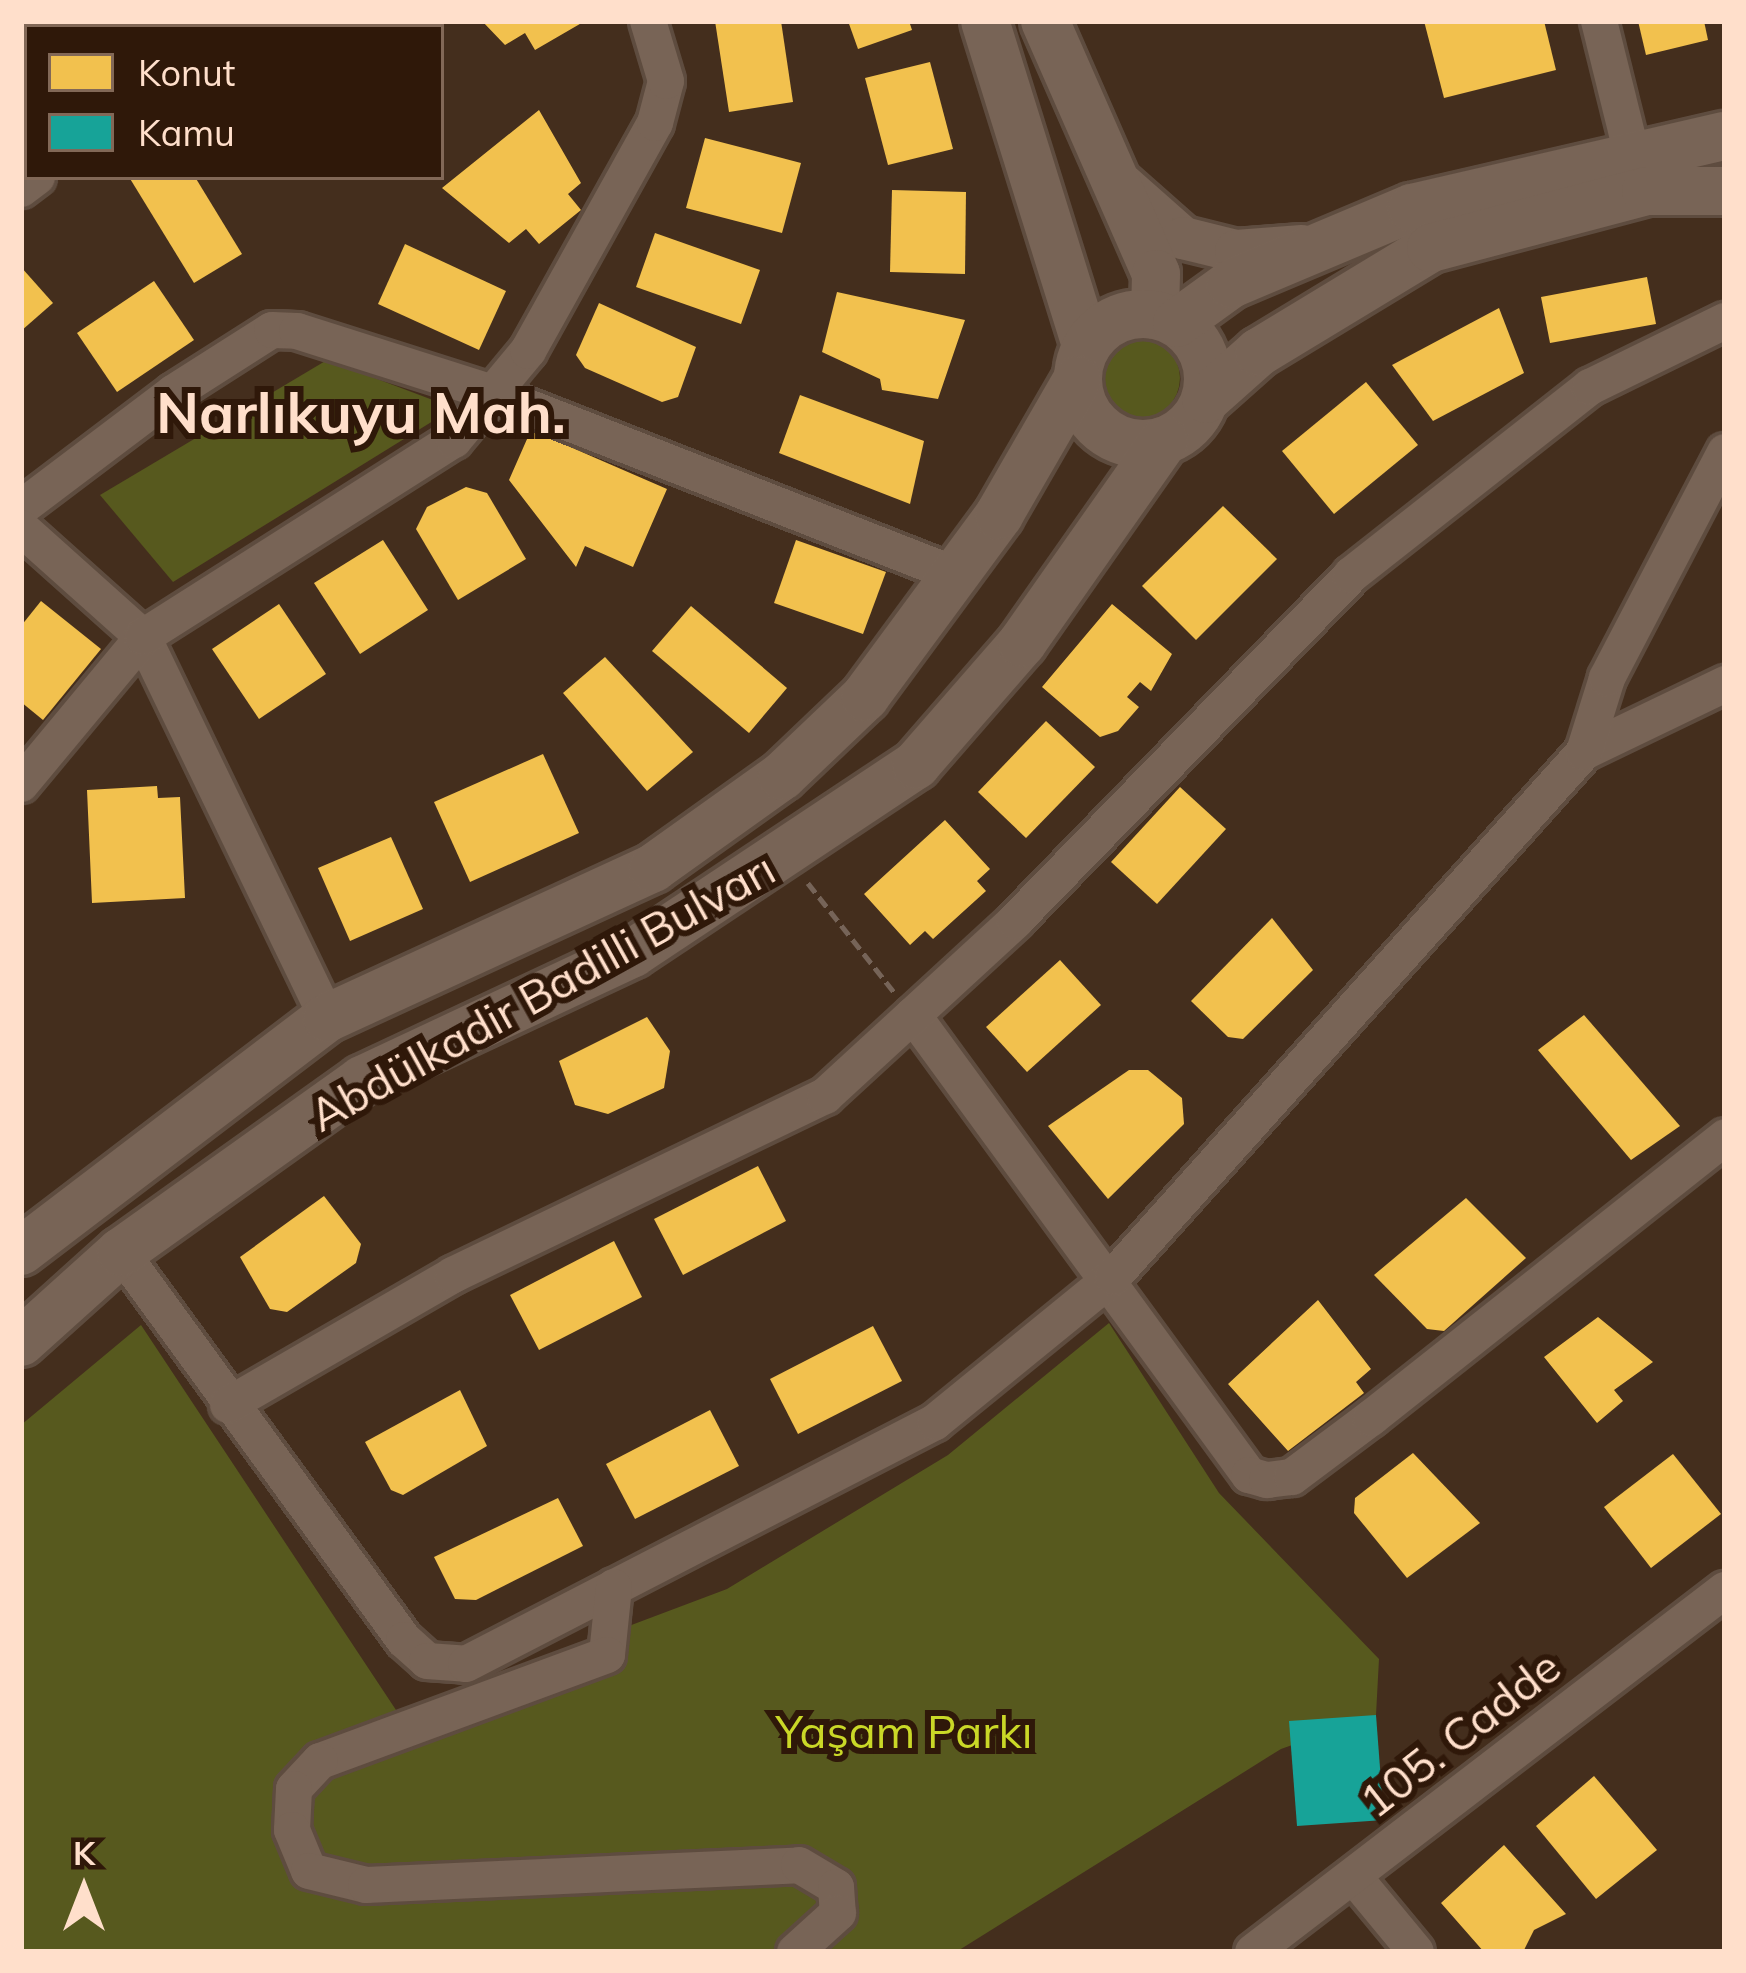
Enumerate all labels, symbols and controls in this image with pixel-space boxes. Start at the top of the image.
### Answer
legend [24,24,444,180]
text: Konut [138,50,235,95]
text: Kamu [138,110,235,155]
district label: Narlıkuyu Mah. [156,378,566,446]
street label: Abdülkadir Badilli Bulvarı [300,842,784,1142]
street label: 105. Cadde [1349,1639,1571,1829]
park label: Yaşam Parkı [776,1705,1032,1759]
north arrow [24,1829,144,1949]
text: K [73,1832,95,1873]

